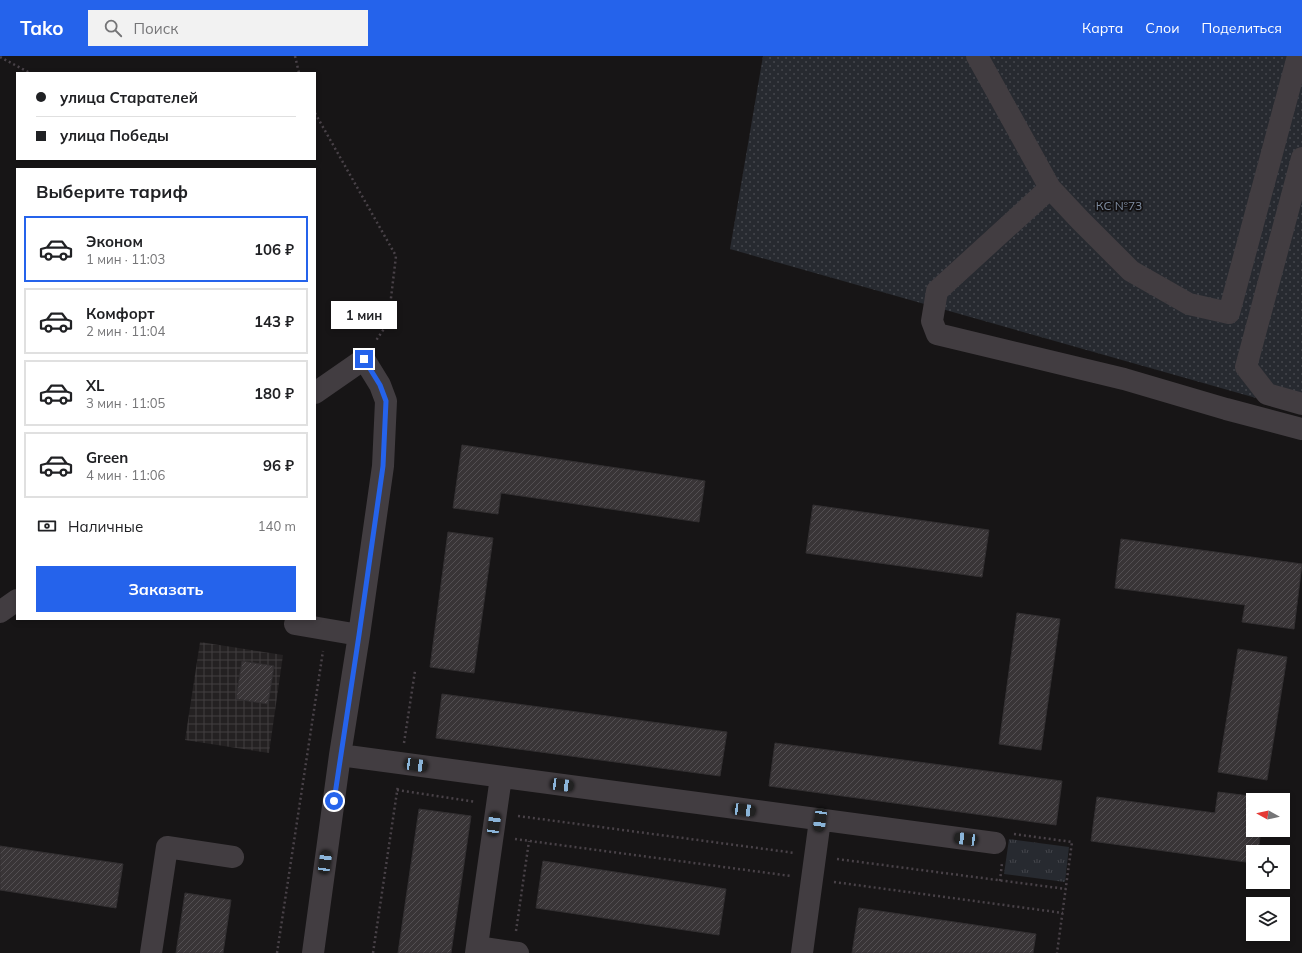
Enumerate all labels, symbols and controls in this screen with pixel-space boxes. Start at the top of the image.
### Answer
search box [88,10,368,46]
text: Tako [20,16,64,40]
icon: search [102,17,124,39]
text: Поиск [134,19,178,38]
text: Карта [1082,19,1123,37]
text: Слои [1145,19,1180,37]
text: Поделиться [1202,19,1282,37]
text: улица Старателей [60,88,198,107]
text: улица Победы [60,126,169,145]
text: Выберите тариф [36,180,188,203]
park label: КС №73 [1096,198,1142,213]
icon: car [38,231,74,267]
text: Эконом [86,232,143,251]
text: 106 ₽ [254,240,294,259]
text: 1 мин · 11:03 [86,251,165,267]
callout: 1 мин [331,301,397,329]
icon: car [38,303,74,339]
text: Комфорт [86,304,155,323]
text: 1 мин [346,307,382,323]
text: 143 ₽ [254,312,294,331]
text: 2 мин · 11:04 [86,323,165,339]
route end [355,350,373,368]
icon: car [38,375,74,411]
text: XL [86,376,104,395]
text: 180 ₽ [254,384,294,403]
text: 3 мин · 11:05 [86,395,165,411]
icon: car [38,447,74,483]
text: Green [86,448,128,467]
text: 96 ₽ [263,456,294,475]
text: 4 мин · 11:06 [86,467,165,483]
icon: cash [36,515,58,537]
text: Наличные [68,517,143,536]
text: 140 m [258,518,296,534]
button: Заказать [36,566,296,612]
car [403,757,429,773]
car [549,778,575,792]
route start [325,792,343,810]
north arrow [1246,793,1290,837]
map controls [1246,793,1290,941]
car [731,803,757,817]
car [812,807,828,833]
car [486,811,502,837]
car [953,832,979,846]
button: locate [1246,845,1290,889]
car [317,849,333,875]
button: layers [1246,897,1290,941]

